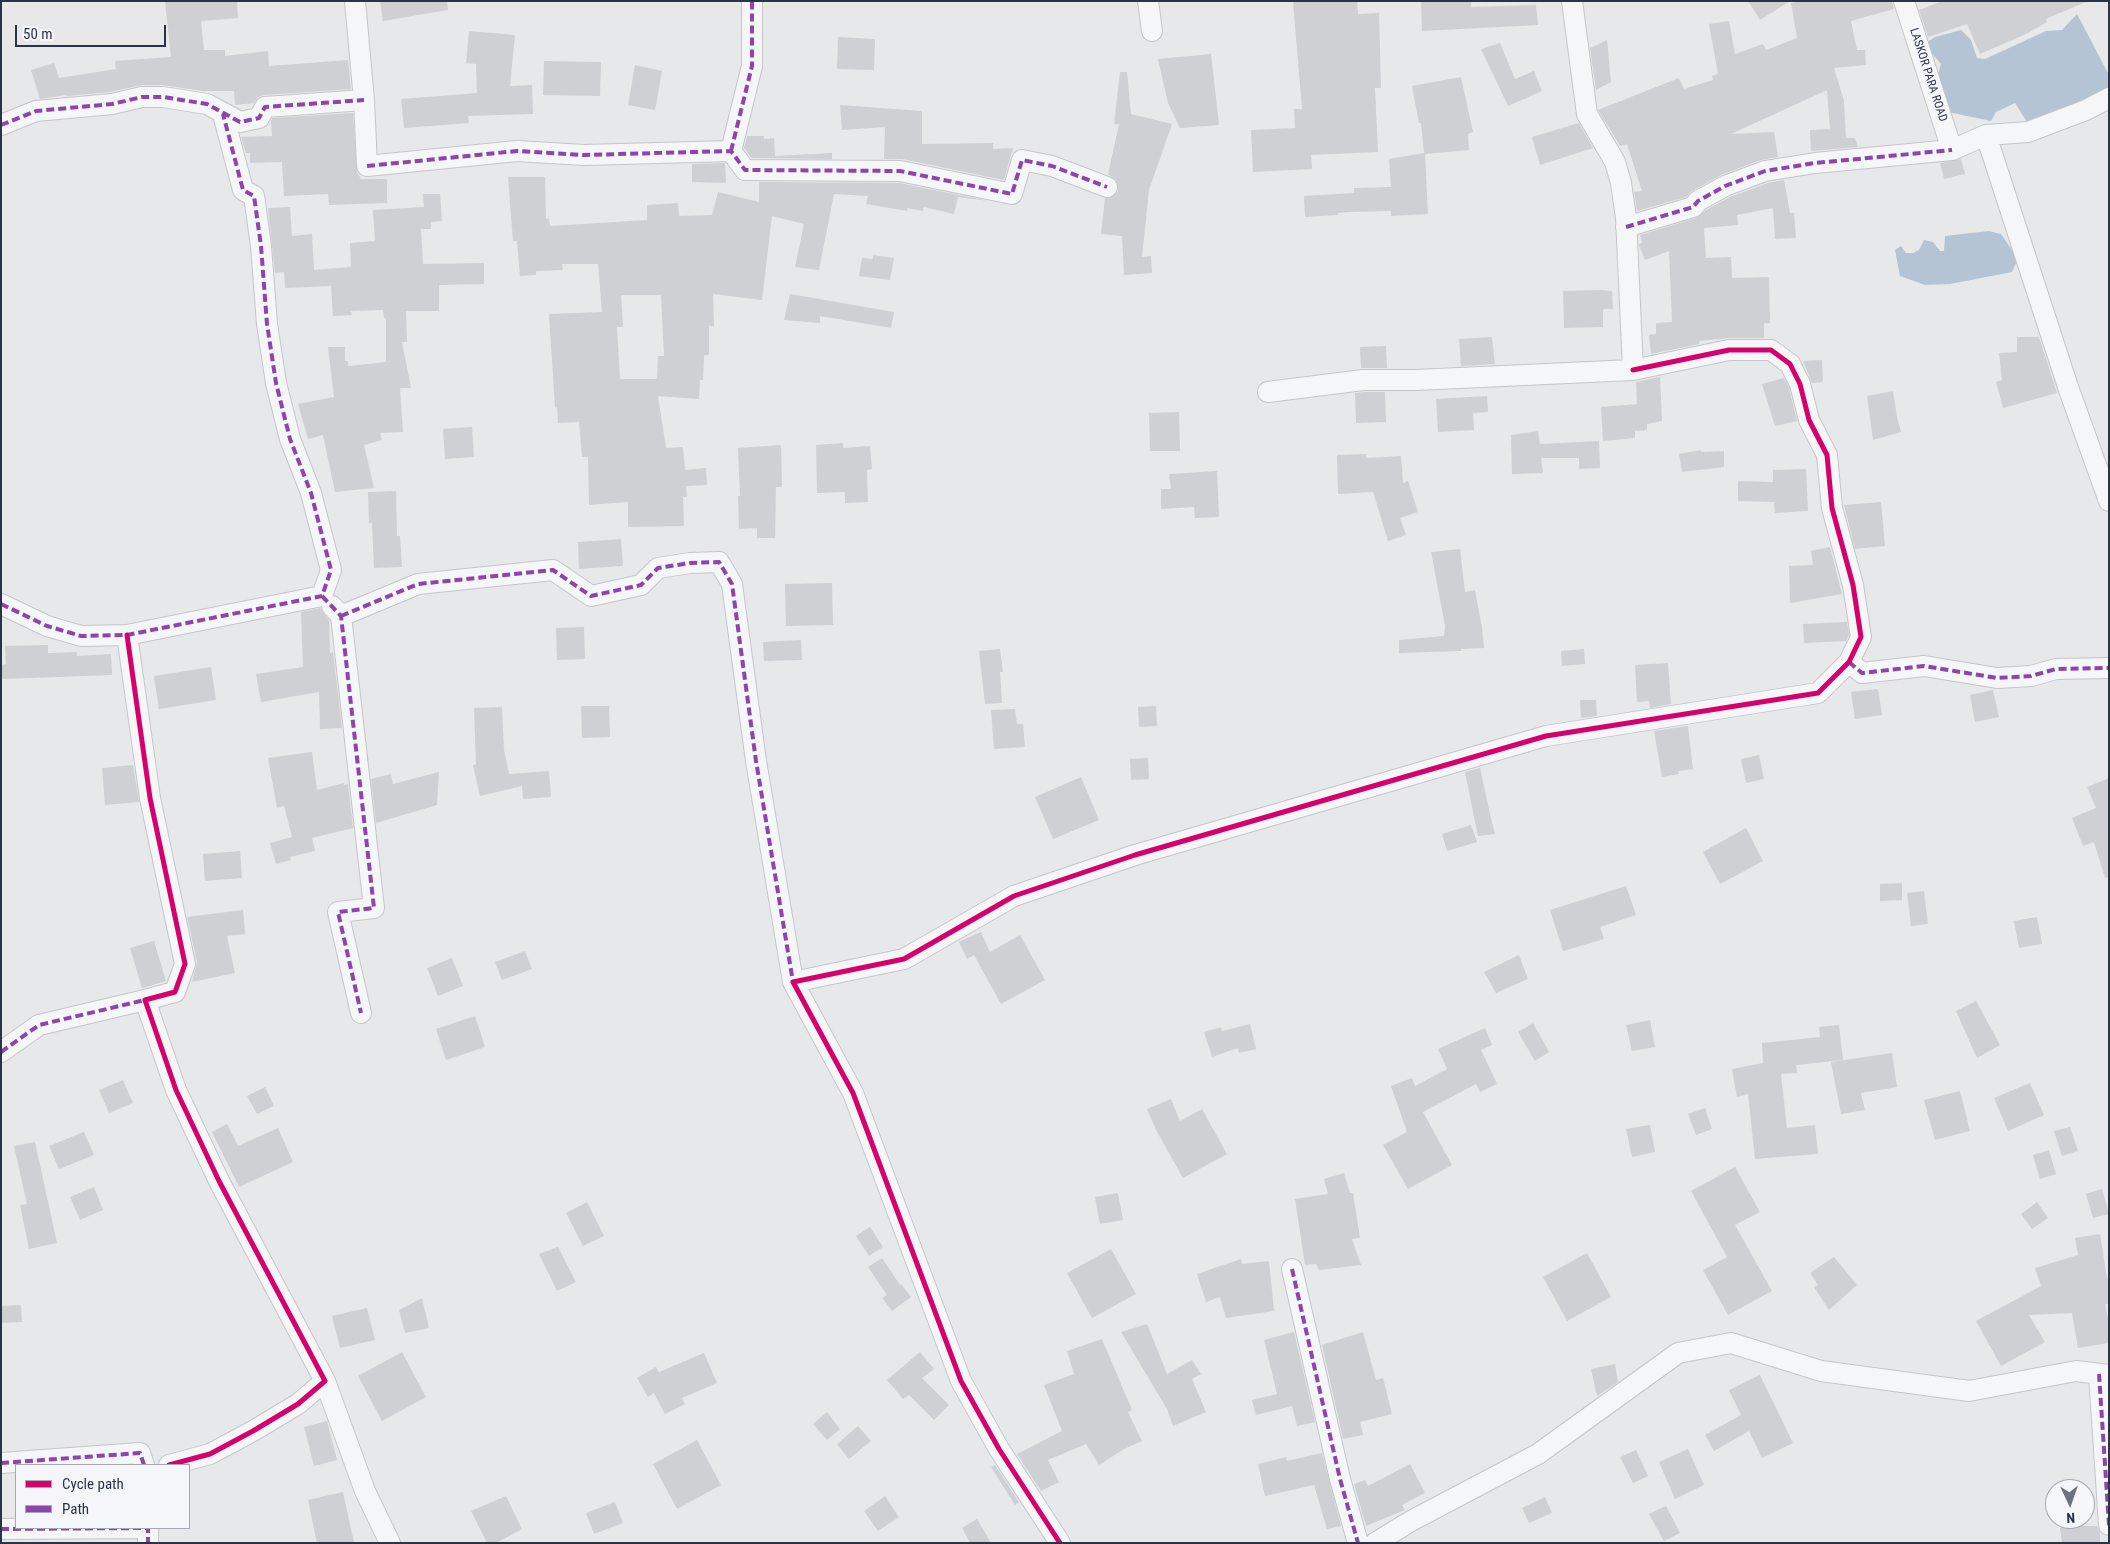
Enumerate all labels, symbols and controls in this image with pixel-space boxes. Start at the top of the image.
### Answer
scale bar [18,15,169,47]
text: 50 m [23,25,53,43]
street label: LASKOR PARA ROAD [1906,26,1950,124]
legend [15,1464,190,1529]
text: Cycle path [62,1475,124,1493]
north arrow [2045,1479,2095,1529]
text: Path [62,1500,89,1518]
text: N [2066,1510,2075,1526]

